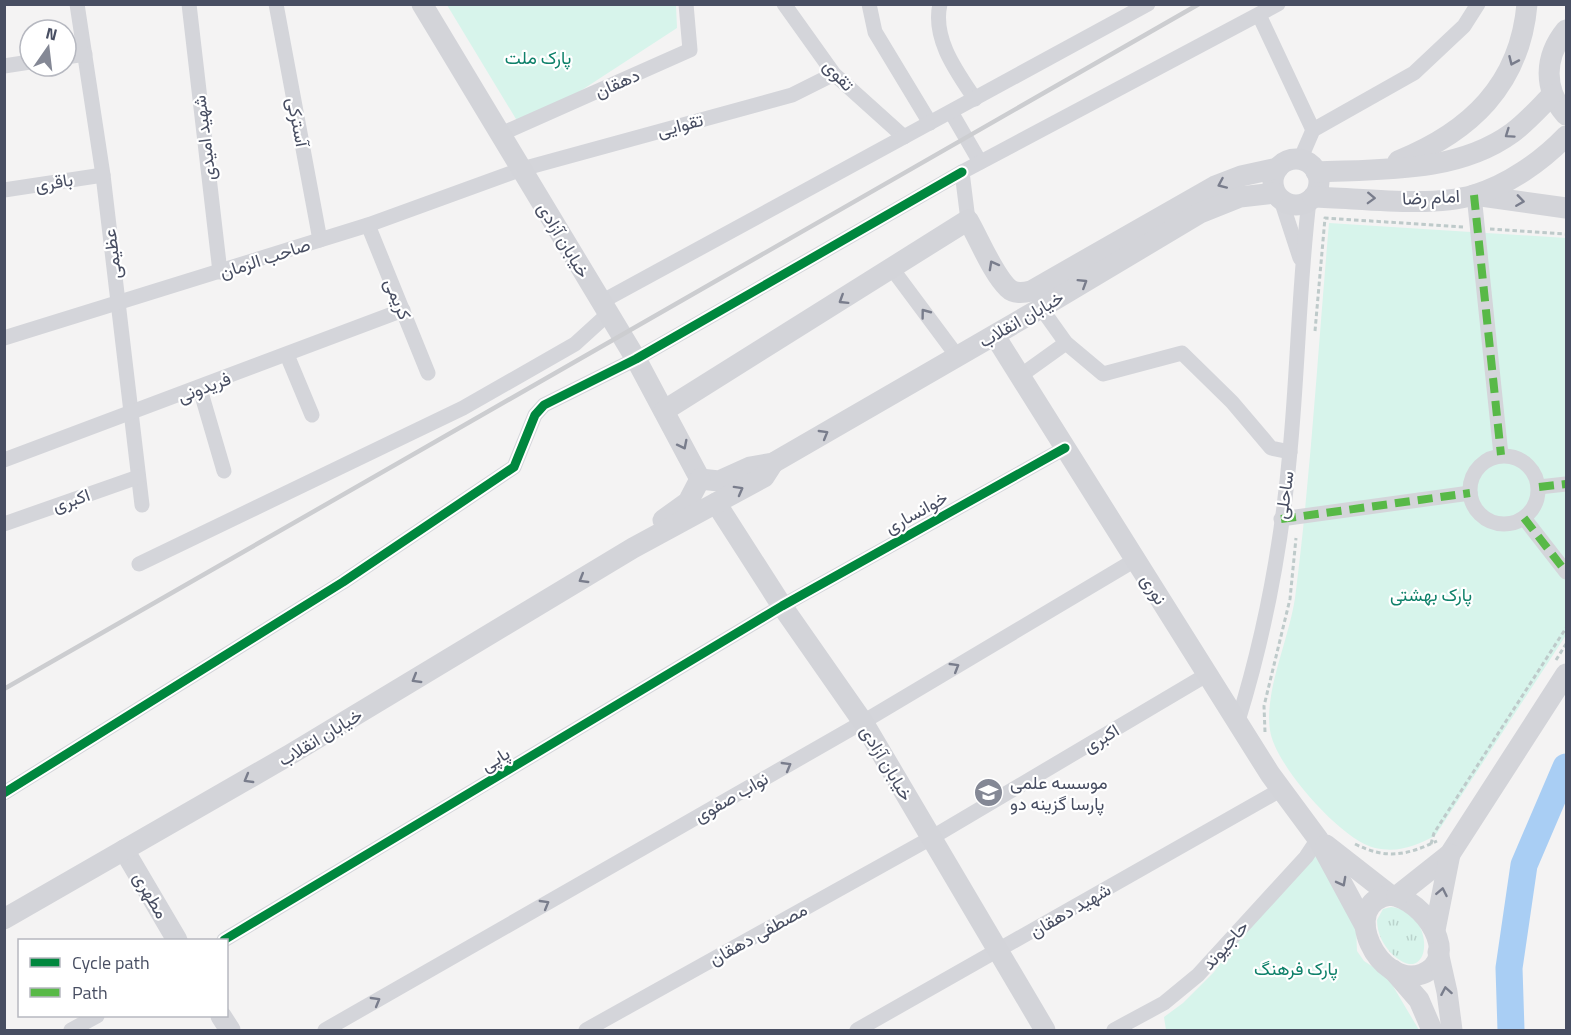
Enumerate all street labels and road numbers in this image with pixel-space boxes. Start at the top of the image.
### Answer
street label: تقوی [817,53,861,97]
street label: دهقان [590,61,644,105]
street label: شهید امیدی [185,94,223,182]
street label: آسترکی [280,95,316,151]
street label: تقوایی [654,106,706,144]
street label: باقری [33,166,75,198]
street label: امام رضا [1401,182,1461,212]
street label: خیابان آزادی [531,197,597,283]
street label: عظیمی [96,227,128,281]
street label: صاحب الزمان [216,231,314,285]
street label: کریمی [377,274,419,324]
street label: خیابان انقلاب [973,284,1069,354]
street label: فریدونی [173,365,235,409]
street label: ساحلی [1267,469,1301,521]
street label: اکبری [49,481,93,519]
street label: خوانساری [880,484,952,540]
street label: نوری [1134,568,1174,610]
street label: خیابان انقلاب [273,701,367,773]
street label: اکبری [1078,717,1124,759]
street label: خیابان آزادی [854,720,920,806]
street label: پاپی [475,740,515,778]
street label: نواب صفوی [689,765,773,829]
street label: مطهری [127,866,175,924]
street label: شهید دهقان [1024,876,1116,944]
street label: مصطفی دهقان [704,896,812,972]
street label: حاجیوند [1195,914,1255,976]

